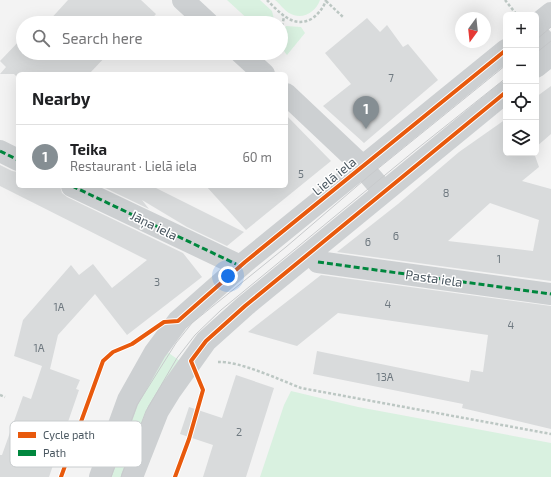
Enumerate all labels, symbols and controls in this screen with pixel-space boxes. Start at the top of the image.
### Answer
north arrow [455,12,491,48]
map controls [503,12,539,156]
button: + [503,12,539,48]
search box [16,16,288,60]
icon: search [30,27,52,49]
text: Search here [62,29,143,47]
button: − [503,48,539,84]
house number: 7 [388,71,394,84]
button: locate [503,84,539,120]
text: Nearby [32,88,90,108]
pin: 1 [353,96,379,129]
button: layers [503,120,539,156]
text: Teika [70,140,107,158]
text: 1 [42,149,48,165]
text: 60 m [242,149,272,165]
street label: Lielā iela [309,153,359,199]
text: Restaurant · Lielā iela [70,158,197,174]
house number: 5 [298,167,304,180]
house number: 8 [443,186,449,199]
street label: Jāņa iela [127,207,180,244]
house number: 6 [393,229,399,242]
house number: 6 [365,235,371,248]
house number: 1 [497,252,501,265]
your location [218,266,238,286]
street label: Pasta iela [404,266,464,290]
house number: 3 [154,275,160,288]
house number: 4 [385,297,392,310]
house number: 1A [53,300,65,313]
house number: 4 [508,318,515,331]
house number: 1A [33,341,45,354]
house number: 13A [376,370,394,383]
legend [10,421,142,467]
house number: 2 [236,425,242,438]
text: Cycle path [43,428,95,441]
text: Path [43,446,66,459]

